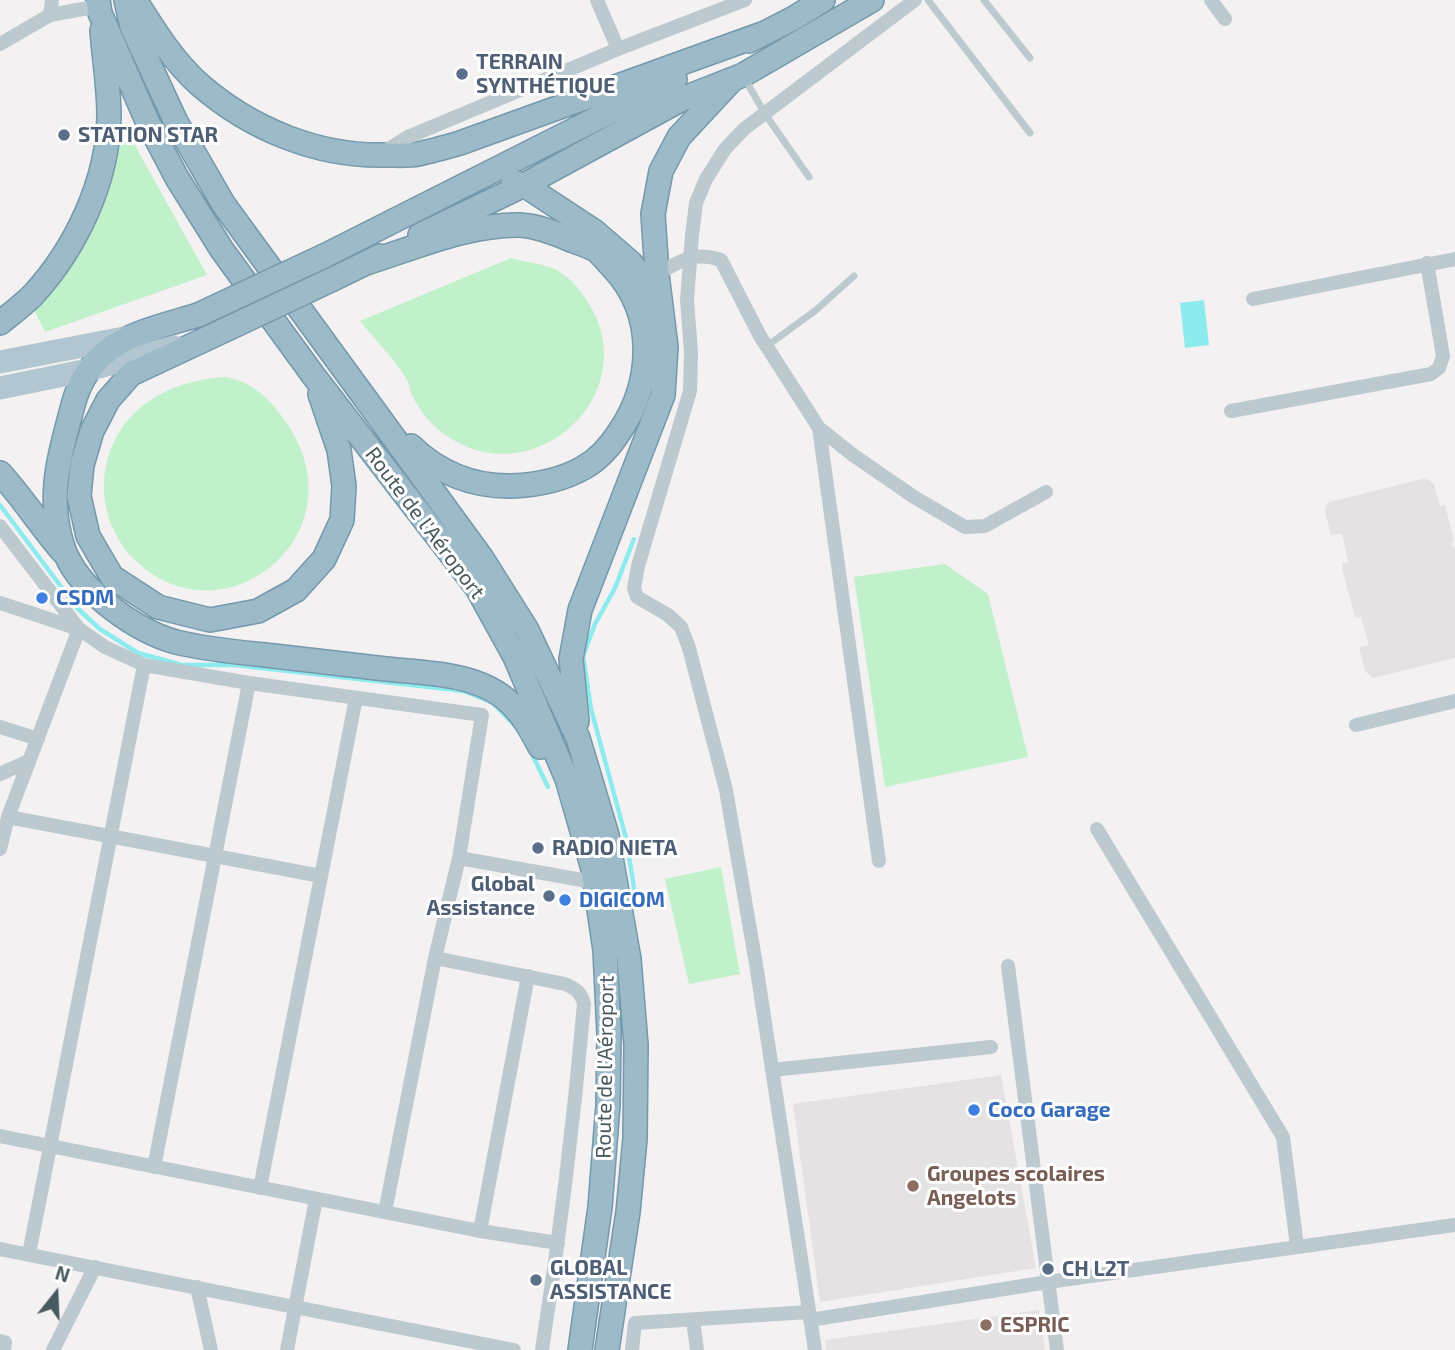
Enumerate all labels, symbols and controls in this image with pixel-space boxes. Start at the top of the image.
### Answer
place label: TERRAIN SYNTHÉTIQUE [476,49,615,99]
marker: TERRAIN SYNTHÉTIQUE [454,66,470,82]
place label: STATION STAR [78,122,218,148]
marker: STATION STAR [56,127,72,143]
street label: Route de l'Aéroport [360,442,490,604]
place label: CSDM [56,585,114,611]
marker: CSDM [34,590,50,606]
place label: RADIO NIETA [552,835,677,861]
marker: RADIO NIETA [530,840,546,856]
place label: Global Assistance [426,871,535,921]
place label: DIGICOM [579,887,665,913]
marker: Global Assistance [541,888,557,904]
marker: DIGICOM [557,892,573,908]
street label: Route de l'Aéroport [591,975,619,1159]
place label: Coco Garage [988,1097,1111,1123]
marker: Coco Garage [966,1102,982,1118]
place label: Groupes scolaires Angelots [927,1161,1105,1211]
marker: Groupes scolaires Angelots [905,1178,921,1194]
place label: GLOBAL ASSISTANCE [550,1255,672,1305]
place label: CH L2T [1062,1256,1129,1282]
north arrow [21,1259,91,1329]
text: N [53,1260,73,1287]
marker: CH L2T [1040,1261,1056,1277]
marker: GLOBAL ASSISTANCE [528,1272,544,1288]
place label: ESPRIC [1000,1312,1069,1338]
marker: ESPRIC [978,1317,994,1333]

